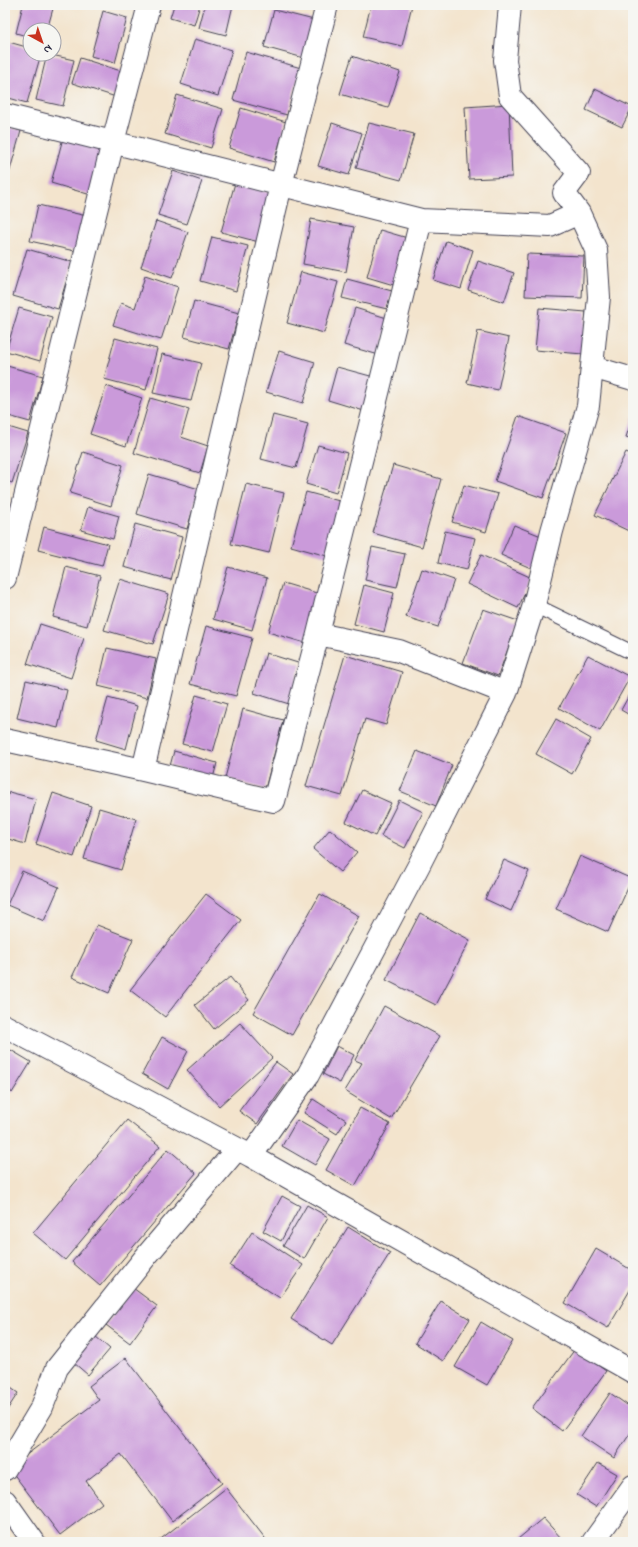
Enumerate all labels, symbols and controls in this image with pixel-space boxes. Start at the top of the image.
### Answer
north arrow [22,22,62,62]
text: N [40,40,56,57]

